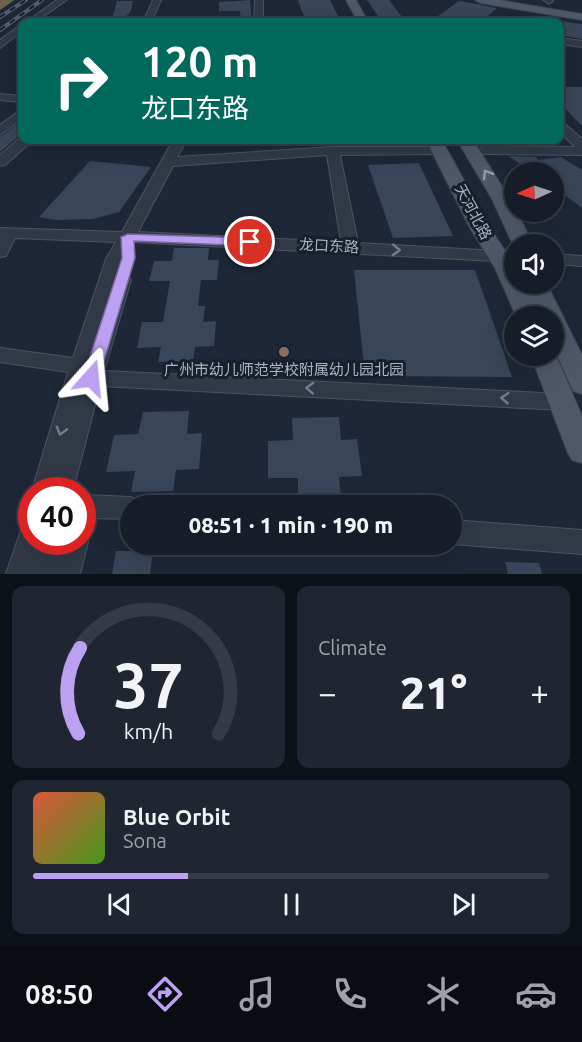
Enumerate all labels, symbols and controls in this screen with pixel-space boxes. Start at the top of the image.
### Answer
text: 120 m [141,38,258,85]
icon: right [42,42,120,120]
text: 龙口东路 [141,93,249,123]
north arrow [504,162,564,222]
map controls [504,162,564,366]
one-way arrow [482,170,494,180]
street label: 天河北路 [452,181,495,242]
pin [224,216,275,267]
icon: arrive [233,225,266,258]
button: sound [504,234,564,294]
street label: 龙口东路 [299,235,359,256]
one-way arrow [391,243,400,256]
button: layers [504,306,564,366]
marker: 广州市幼儿师范学校附属幼儿园北园 [277,345,291,359]
position arrow [59,346,123,410]
place label: 广州市幼儿师范学校附属幼儿园北园 [164,361,404,378]
one-way arrow [306,381,315,394]
one-way arrow [500,392,509,405]
one-way arrow [56,425,68,436]
speed limit sign: 40 [18,477,96,555]
text: 08:51 · 1 min · 190 m [189,512,393,537]
text: Climate [318,636,387,659]
text: 37 [113,650,184,720]
text: 21° [400,667,467,718]
text: − [318,674,337,711]
text: + [530,674,549,711]
text: km/h [124,719,173,743]
text: Blue Orbit [123,804,230,829]
text: Sona [123,829,167,852]
icon: previous [103,888,136,921]
icon: pause [275,888,308,921]
icon: next [447,888,480,921]
icon: directions [144,973,186,1015]
icon: music [236,973,278,1015]
icon: phone [329,973,371,1015]
icon: climate [422,973,464,1015]
icon: car [515,973,557,1015]
text: 08:50 [25,979,93,1009]

